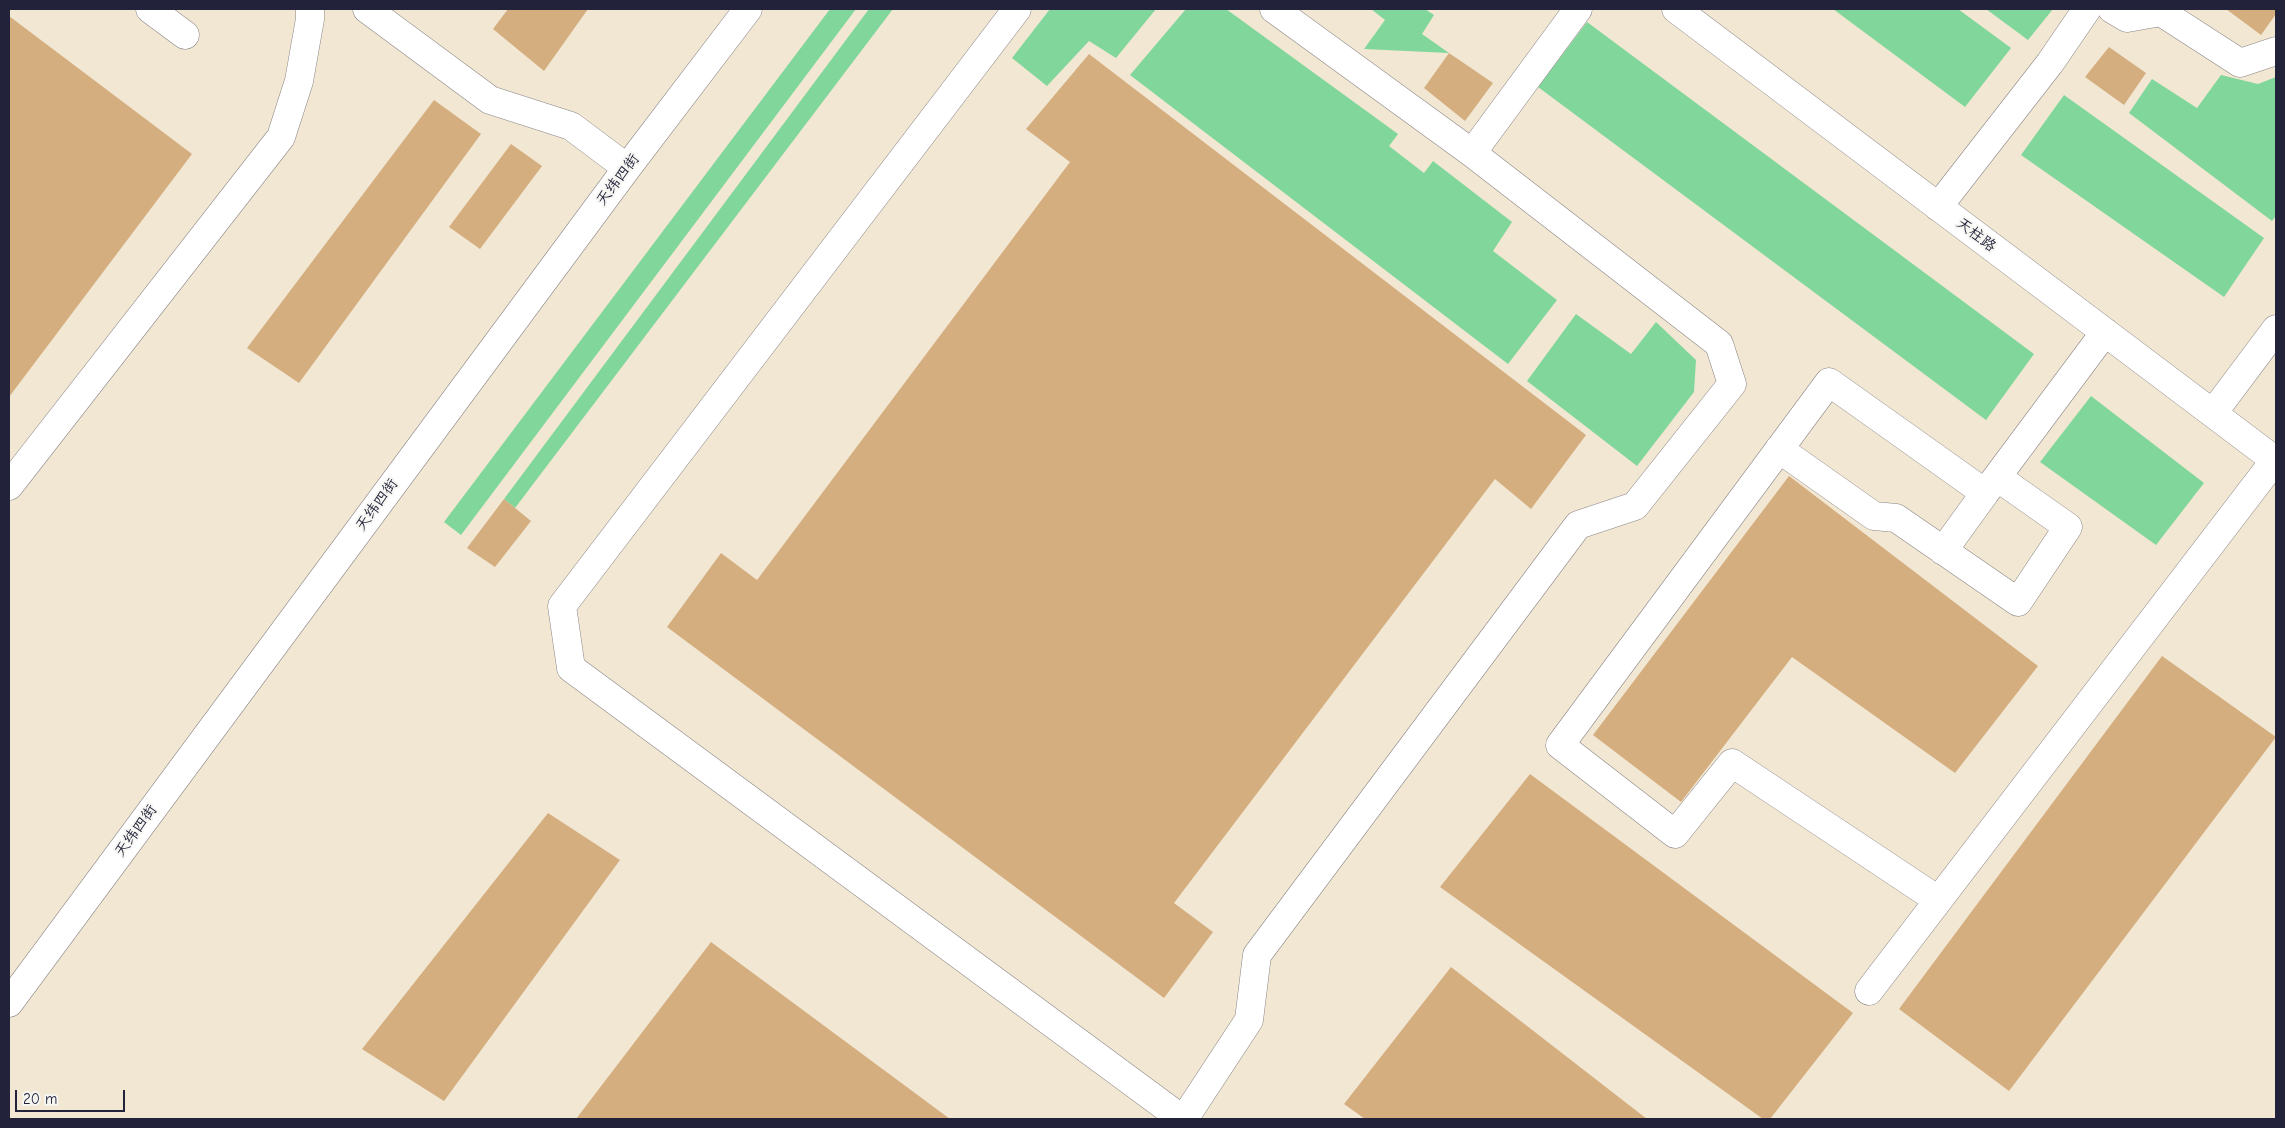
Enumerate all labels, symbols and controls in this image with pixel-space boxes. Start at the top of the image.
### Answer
street label: 天纬四街 [593,151,643,209]
street label: 天柱路 [1953,214,1999,256]
street label: 天纬四街 [352,475,402,535]
street label: 天纬四街 [111,801,161,861]
scale bar [18,1080,128,1112]
text: 20 m [23,1090,57,1108]

